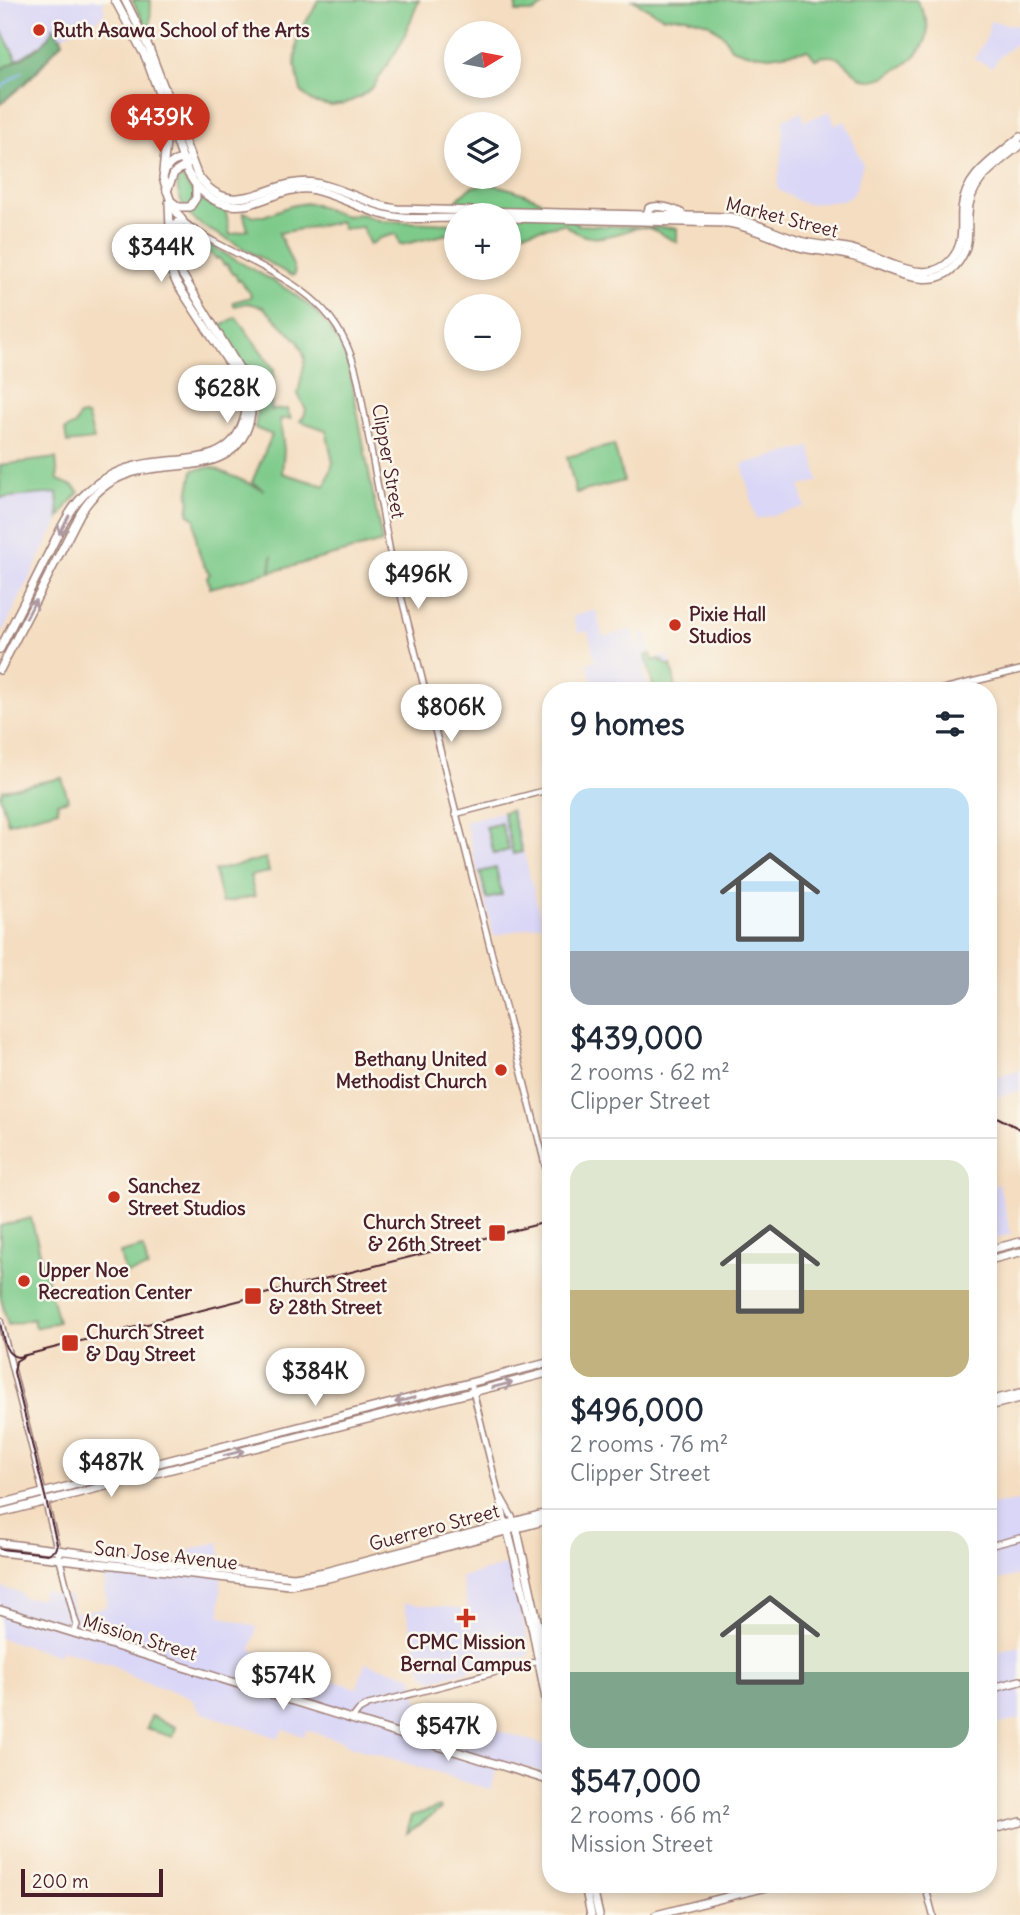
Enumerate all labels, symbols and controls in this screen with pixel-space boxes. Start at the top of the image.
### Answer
place label: Ruth Asawa School of the Arts [53,18,310,42]
north arrow [444,21,522,98]
map controls [444,21,521,371]
marker: Ruth Asawa School of the Arts [31,22,47,38]
pin: $439K [111,94,209,154]
text: $439K [127,102,193,131]
button: layers [444,112,521,189]
street label: Market Street [723,191,841,243]
button: + [444,203,521,280]
pin: $344K [112,224,210,284]
text: $344K [128,232,194,261]
button: − [444,294,521,371]
pin: $628K [178,366,276,425]
text: $628K [194,373,260,402]
street label: Clipper Street [367,402,411,520]
one-way arrow [56,514,70,534]
pin: $496K [369,552,467,611]
text: $496K [385,559,451,588]
one-way arrow [25,599,39,620]
place label: Pixie Hall Studios [689,602,766,648]
marker: Pixie Hall Studios [667,617,683,633]
pin: $806K [402,684,500,744]
text: $806K [417,692,485,721]
text: 9 homes [570,705,685,743]
icon: filters [931,705,969,743]
icon: home [707,834,833,960]
text: $439,000 [570,1019,703,1057]
place label: Bethany United Methodist Church [336,1047,487,1093]
text: 2 rooms · 62 m² [570,1057,730,1086]
marker: Bethany United Methodist Church [493,1062,509,1078]
text: Clipper Street [570,1086,710,1115]
place label: Sanchez Street Studios [128,1174,246,1220]
marker: Sanchez Street Studios [106,1189,122,1205]
icon: home [707,1206,833,1332]
place label: Church Street & 26th Street [363,1210,482,1256]
marker: Church Street & 26th Street [487,1223,507,1243]
place label: Upper Noe Recreation Center [38,1258,192,1304]
marker: Upper Noe Recreation Center [16,1273,32,1289]
place label: Church Street & 28th Street [269,1273,388,1319]
marker: Church Street & 28th Street [243,1286,263,1306]
place label: Church Street & Day Street [86,1320,205,1366]
marker: Church Street & Day Street [60,1333,80,1353]
pin: $384K [266,1348,364,1408]
text: $384K [282,1356,348,1385]
one-way arrow [490,1378,513,1391]
text: $496,000 [570,1391,704,1429]
one-way arrow [394,1394,417,1407]
text: 2 rooms · 76 m² [570,1429,728,1458]
pin: $487K [62,1440,160,1499]
one-way arrow [222,1446,245,1459]
text: $487K [79,1447,143,1476]
text: Clipper Street [570,1458,710,1487]
street label: Guerrero Street [366,1498,502,1556]
street label: San Jose Avenue [93,1536,239,1574]
icon: home [707,1577,833,1703]
street label: Mission Street [80,1608,200,1666]
marker: CPMC Mission Bernal Campus [456,1608,476,1628]
place label: CPMC Mission Bernal Campus [400,1630,532,1676]
pin: $574K [234,1652,332,1712]
text: $574K [251,1660,315,1689]
pin: $547K [399,1704,497,1763]
text: $547K [416,1711,480,1740]
text: $547,000 [570,1762,701,1800]
text: 2 rooms · 66 m² [570,1800,731,1829]
text: Mission Street [570,1829,713,1858]
scale bar [21,1866,163,1898]
text: 200 m [32,1869,89,1893]

